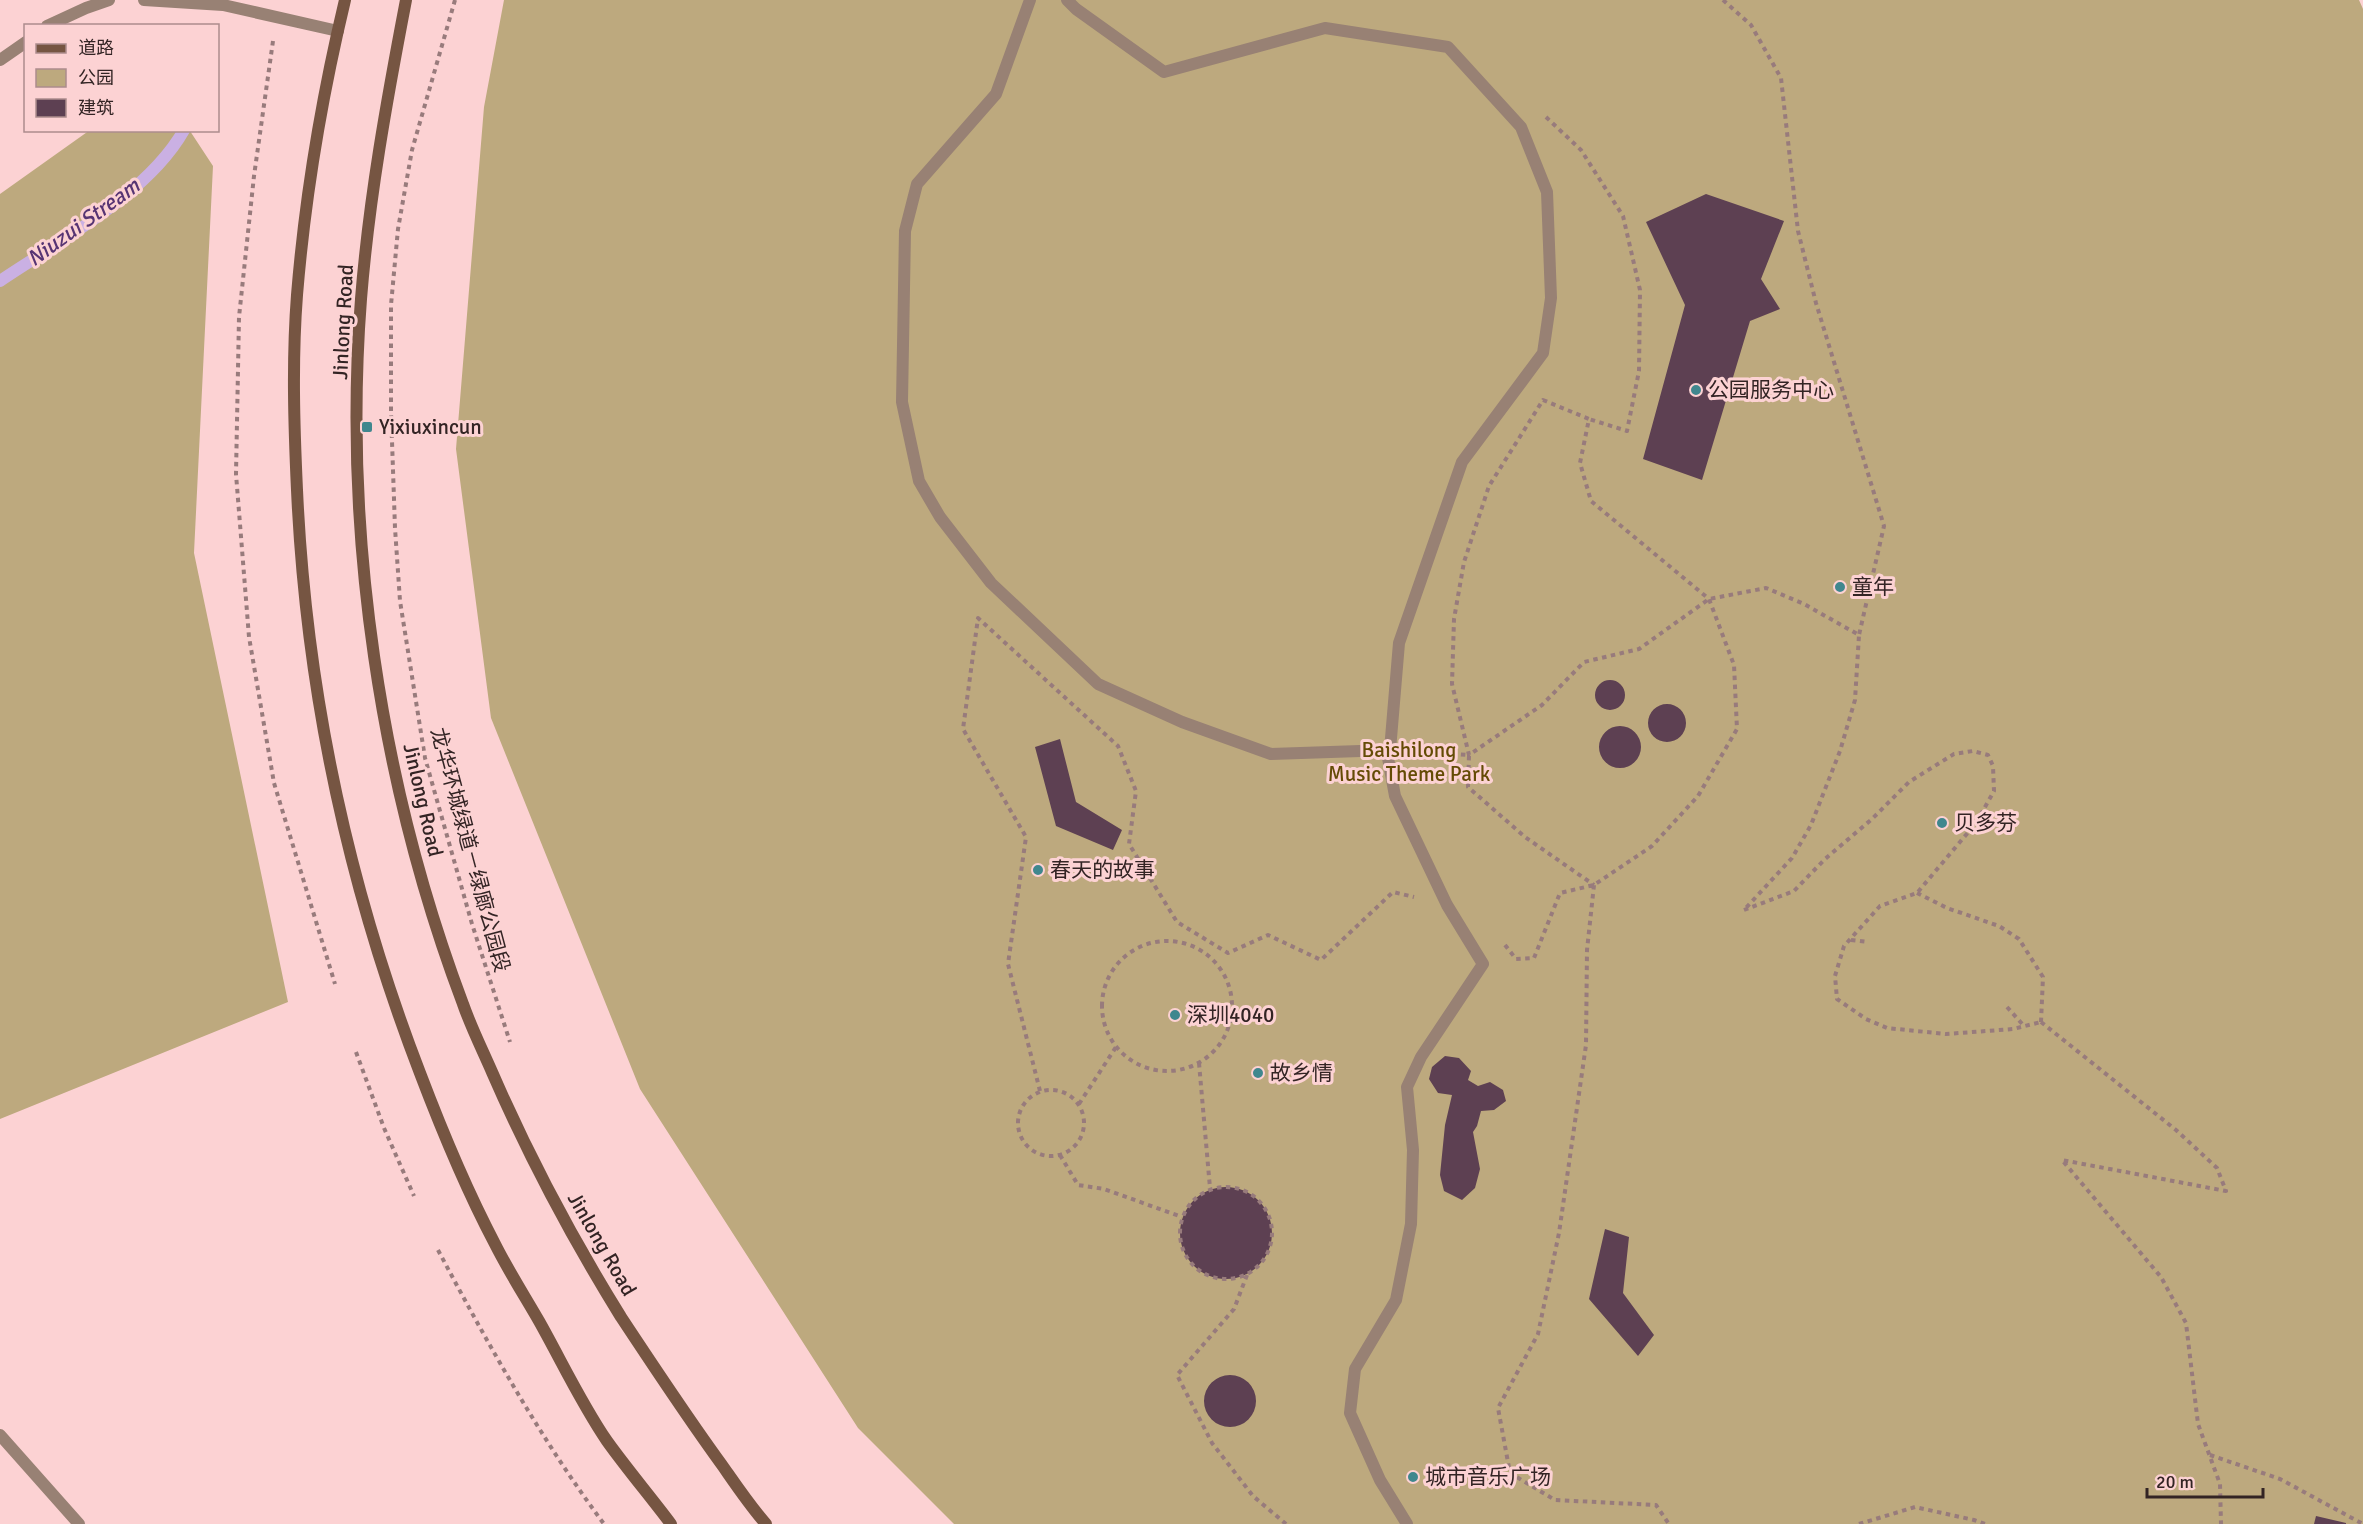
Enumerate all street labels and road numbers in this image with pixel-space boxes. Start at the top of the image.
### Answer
street label: Jinlong Road [327,264,359,380]
street label: 龙华环城绿道－绿廊公园段 [425,725,515,975]
street label: Jinlong Road [397,741,449,859]
street label: Jinlong Road [562,1187,642,1301]

